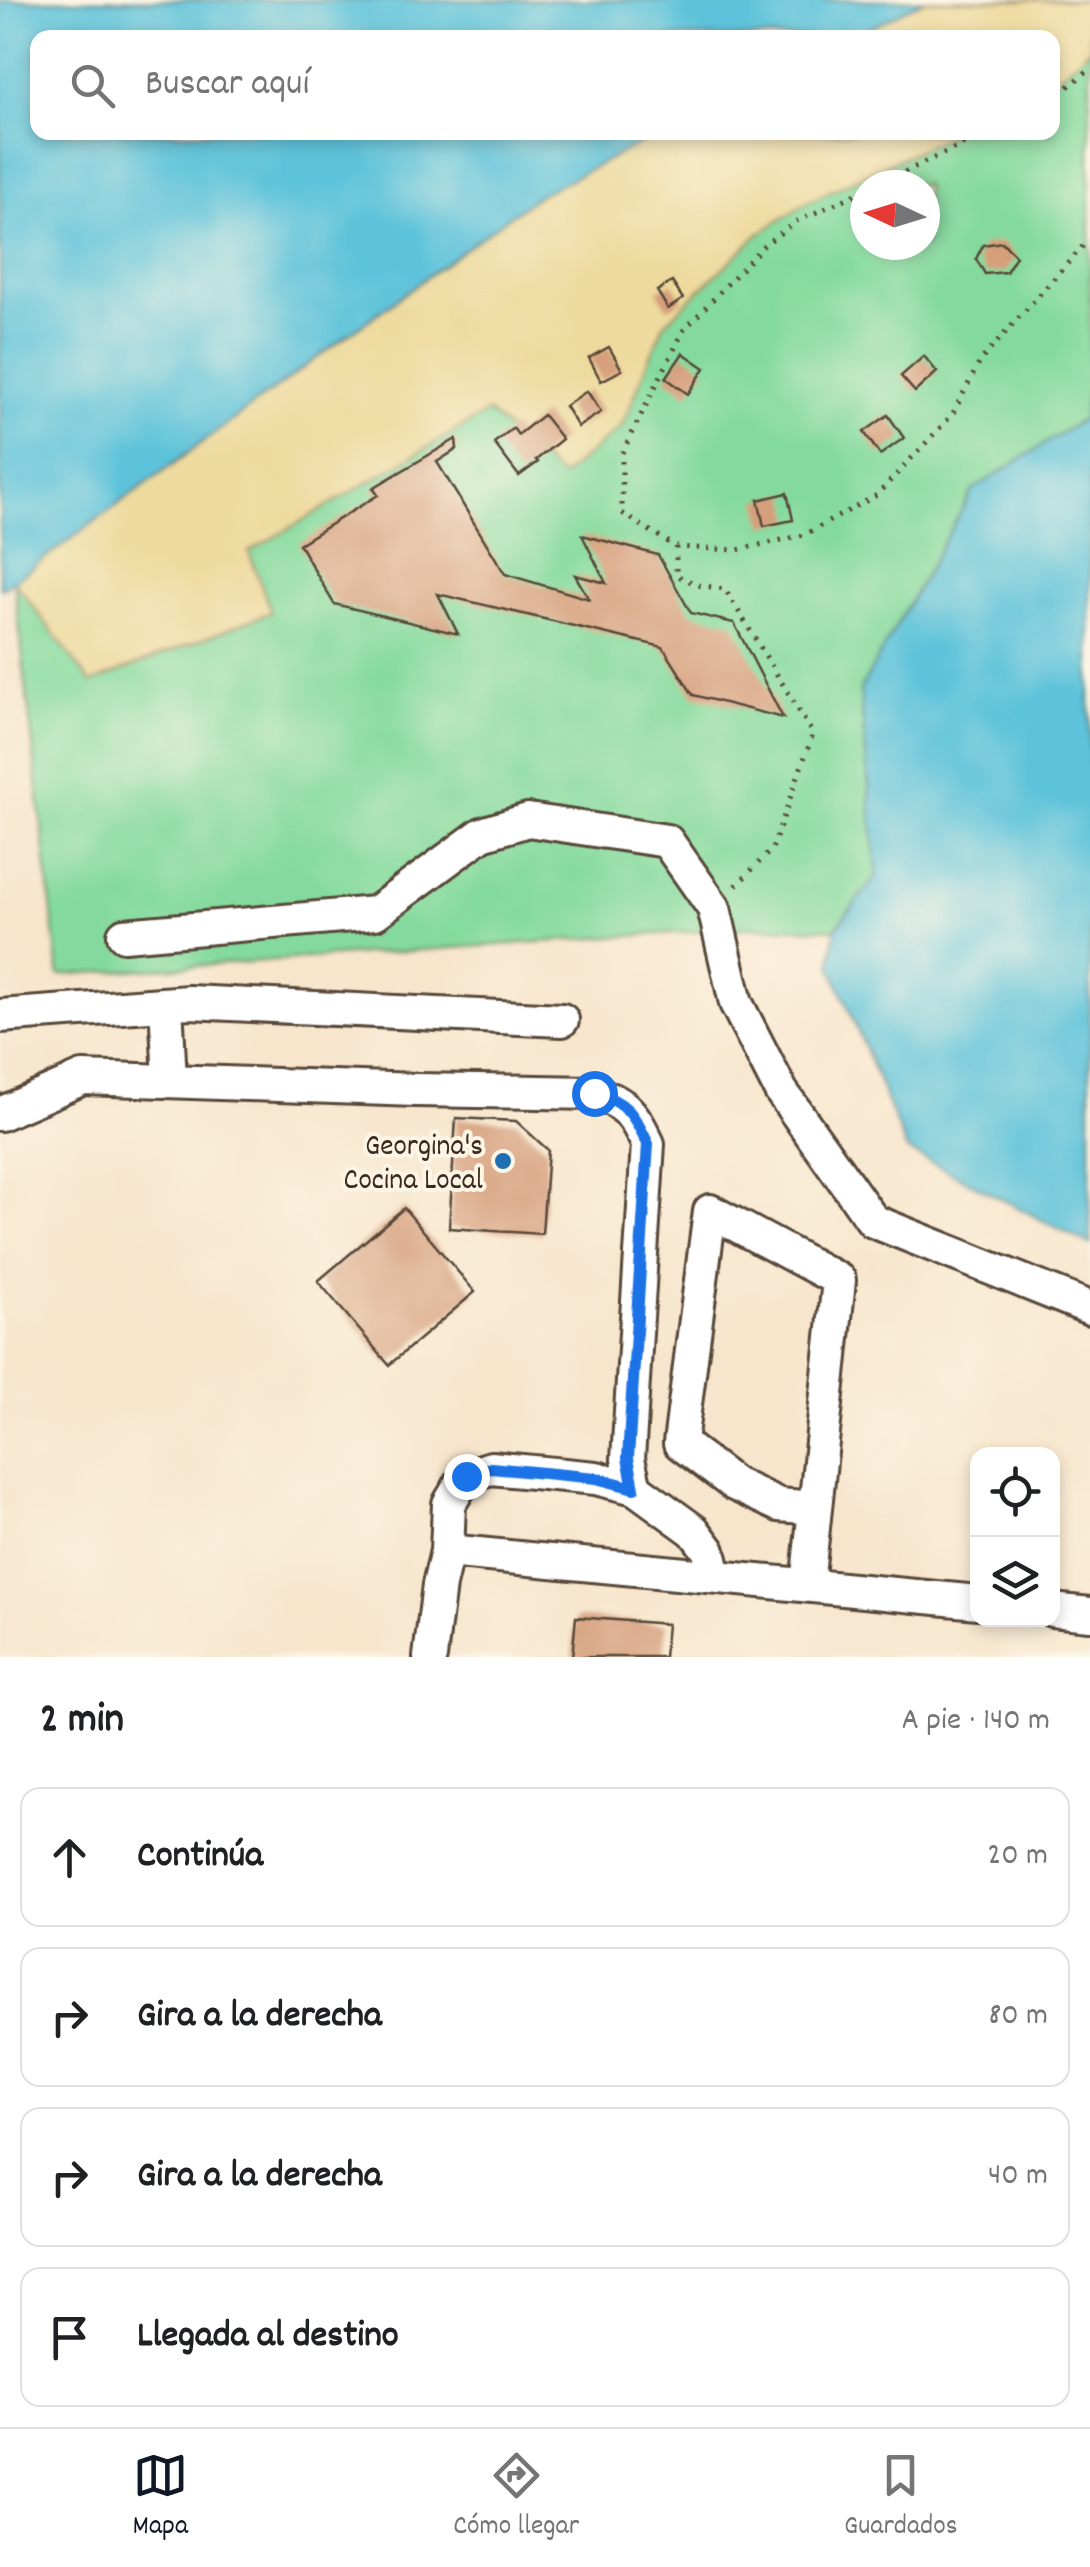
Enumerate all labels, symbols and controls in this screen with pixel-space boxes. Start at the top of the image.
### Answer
search box [30,30,1060,140]
icon: search [65,58,120,113]
text: Buscar aquí [145,58,309,113]
north arrow [850,170,940,260]
route start [572,1071,618,1117]
place label: Georgina's Cocina Local [344,1127,483,1204]
marker: Georgina's Cocina Local [492,1150,514,1172]
map controls [970,1447,1060,1627]
button: locate [970,1447,1060,1537]
route end [444,1454,490,1500]
button: layers [970,1537,1060,1627]
text: 2 min [40,1692,124,1752]
text: A pie · 140 m [901,1699,1050,1745]
icon: ahead [42,1830,97,1885]
text: Continúa [137,1830,263,1885]
text: 20 m [987,1834,1048,1880]
icon: right [42,1990,97,2045]
text: Gira a la derecha [137,1990,382,2045]
text: 80 m [988,1994,1048,2040]
icon: right [42,2150,97,2205]
text: Gira a la derecha [137,2150,382,2205]
text: 40 m [988,2154,1048,2200]
icon: arrive [42,2310,97,2365]
text: Llegada al destino [137,2310,399,2365]
tab: Mapa [133,2448,188,2548]
tab: Cómo llegar [453,2448,579,2548]
tab: Guardados [844,2448,957,2548]

